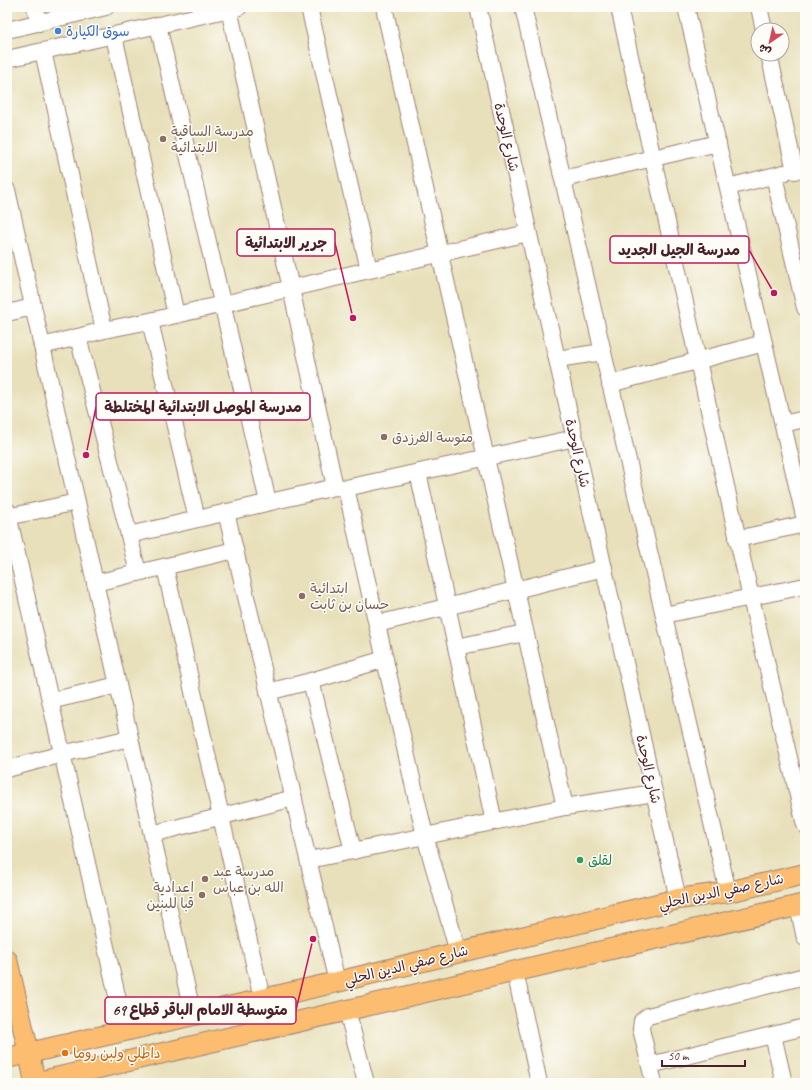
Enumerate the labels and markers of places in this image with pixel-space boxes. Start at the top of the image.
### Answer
place label: سوق الكيارة [66,23,130,40]
marker: سوق الكيارة [53,26,63,36]
place label: مدرسة الساقية الابتدائية [171,123,254,156]
marker: مدرسة الساقية الابتدائية [158,134,168,144]
callout: جرير الابتدائية [237,229,335,256]
callout: مدرسة الجيل الجديد [610,236,749,263]
callout: مدرسة الموصل الابتدائية المختلطة [96,393,310,420]
place label: متوسة الفرزدق [392,429,473,446]
marker: متوسة الفرزدق [379,432,389,442]
place label: ابتدائية حسان بن ثابت [310,580,389,613]
marker: ابتدائية حسان بن ثابت [297,591,307,601]
place label: لقلق [588,852,612,869]
marker: لقلق [575,855,585,865]
place label: مدرسة عبد الله بن عباس [213,863,284,896]
marker: مدرسة عبد الله بن عباس [200,874,210,884]
place label: اعدادية قبا للبنين [147,879,194,912]
marker: اعدادية قبا للبنين [197,890,207,900]
callout: متوسطة الامام الباقر قطاع 69 [105,997,296,1024]
place label: داطلي ولبن روما [73,1045,161,1066]
marker: داطلي ولبن روما [60,1048,70,1058]

